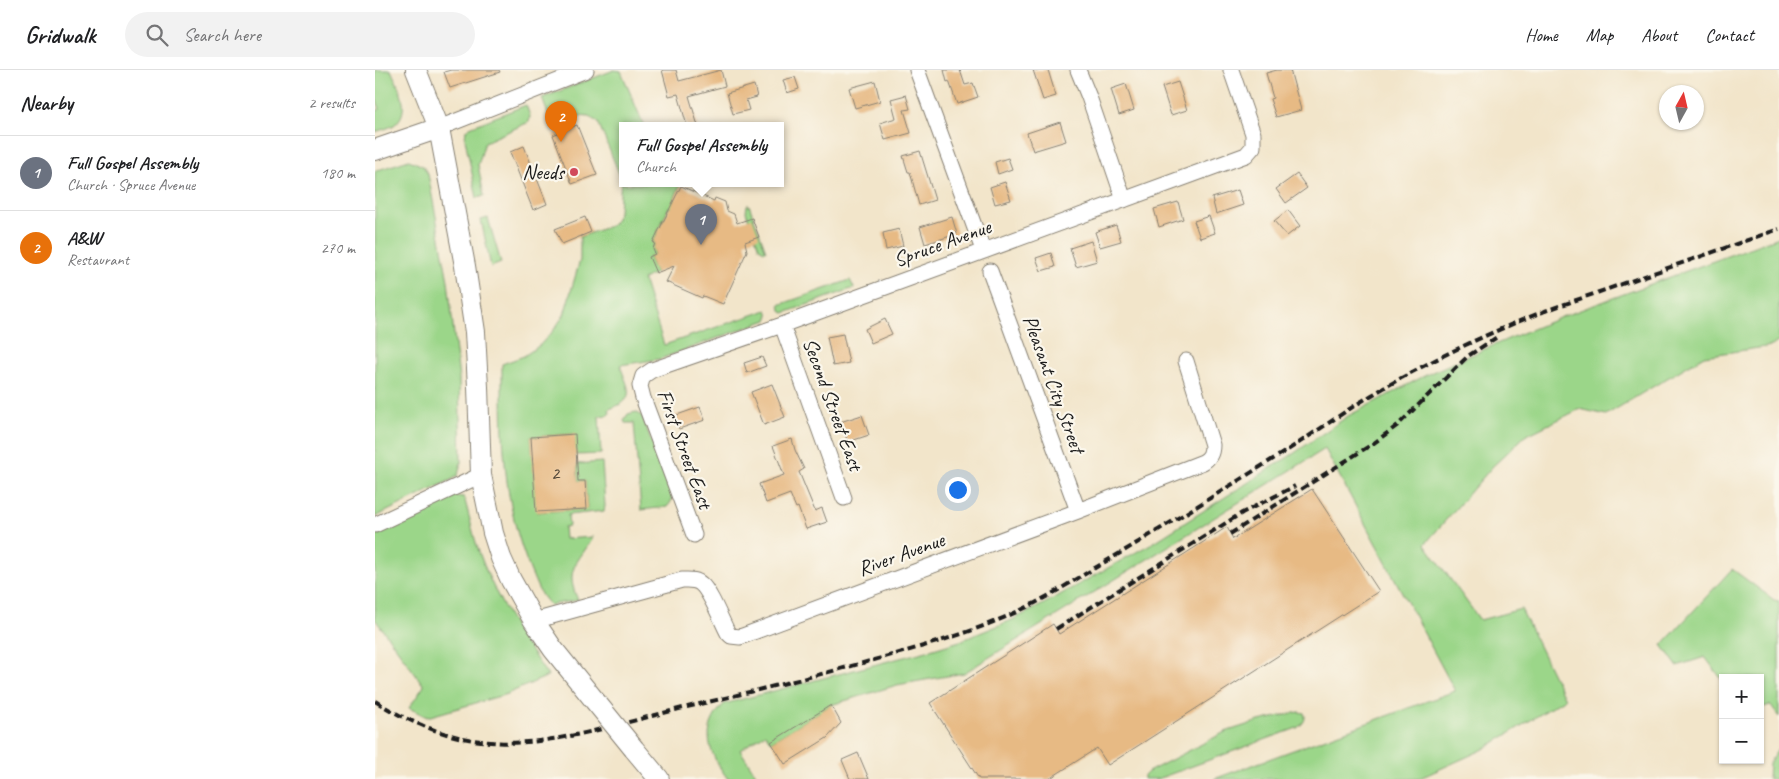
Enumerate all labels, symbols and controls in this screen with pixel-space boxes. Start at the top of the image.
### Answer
search box [125,12,475,57]
text: Gridwalk [25,20,95,50]
icon: search [143,21,171,49]
text: Search here [183,23,261,47]
text: Home [1525,24,1558,46]
text: Map [1586,24,1613,46]
text: About [1641,24,1677,46]
text: Contact [1705,24,1754,46]
north arrow [1659,85,1704,130]
text: Nearby [20,90,73,116]
text: 2 results [308,93,355,113]
pin: 2 [545,101,577,142]
popup [619,122,784,187]
text: Full Gospel Assembly [636,133,767,157]
text: Full Gospel Assembly [67,151,198,175]
text: Church [636,157,676,177]
place label: Needs [522,159,566,185]
text: 1 [32,163,40,183]
text: 180 m [321,163,355,183]
marker: Needs [568,166,580,178]
text: Church · Spruce Avenue [67,175,195,195]
pin: 1 [685,204,717,245]
street label: Spruce Avenue [890,213,995,273]
text: A&W [67,226,101,250]
text: 2 [32,238,40,258]
text: 270 m [321,238,355,258]
text: Restaurant [67,250,129,270]
street label: Pleasant City Street [1017,312,1092,459]
street label: Second Street East [797,334,870,476]
street label: First Street East [651,386,719,514]
house number: 2 [551,461,561,485]
your location [945,477,971,503]
street label: River Avenue [854,526,949,582]
map controls [1719,674,1764,764]
button: + [1719,674,1764,719]
button: − [1719,719,1764,764]

